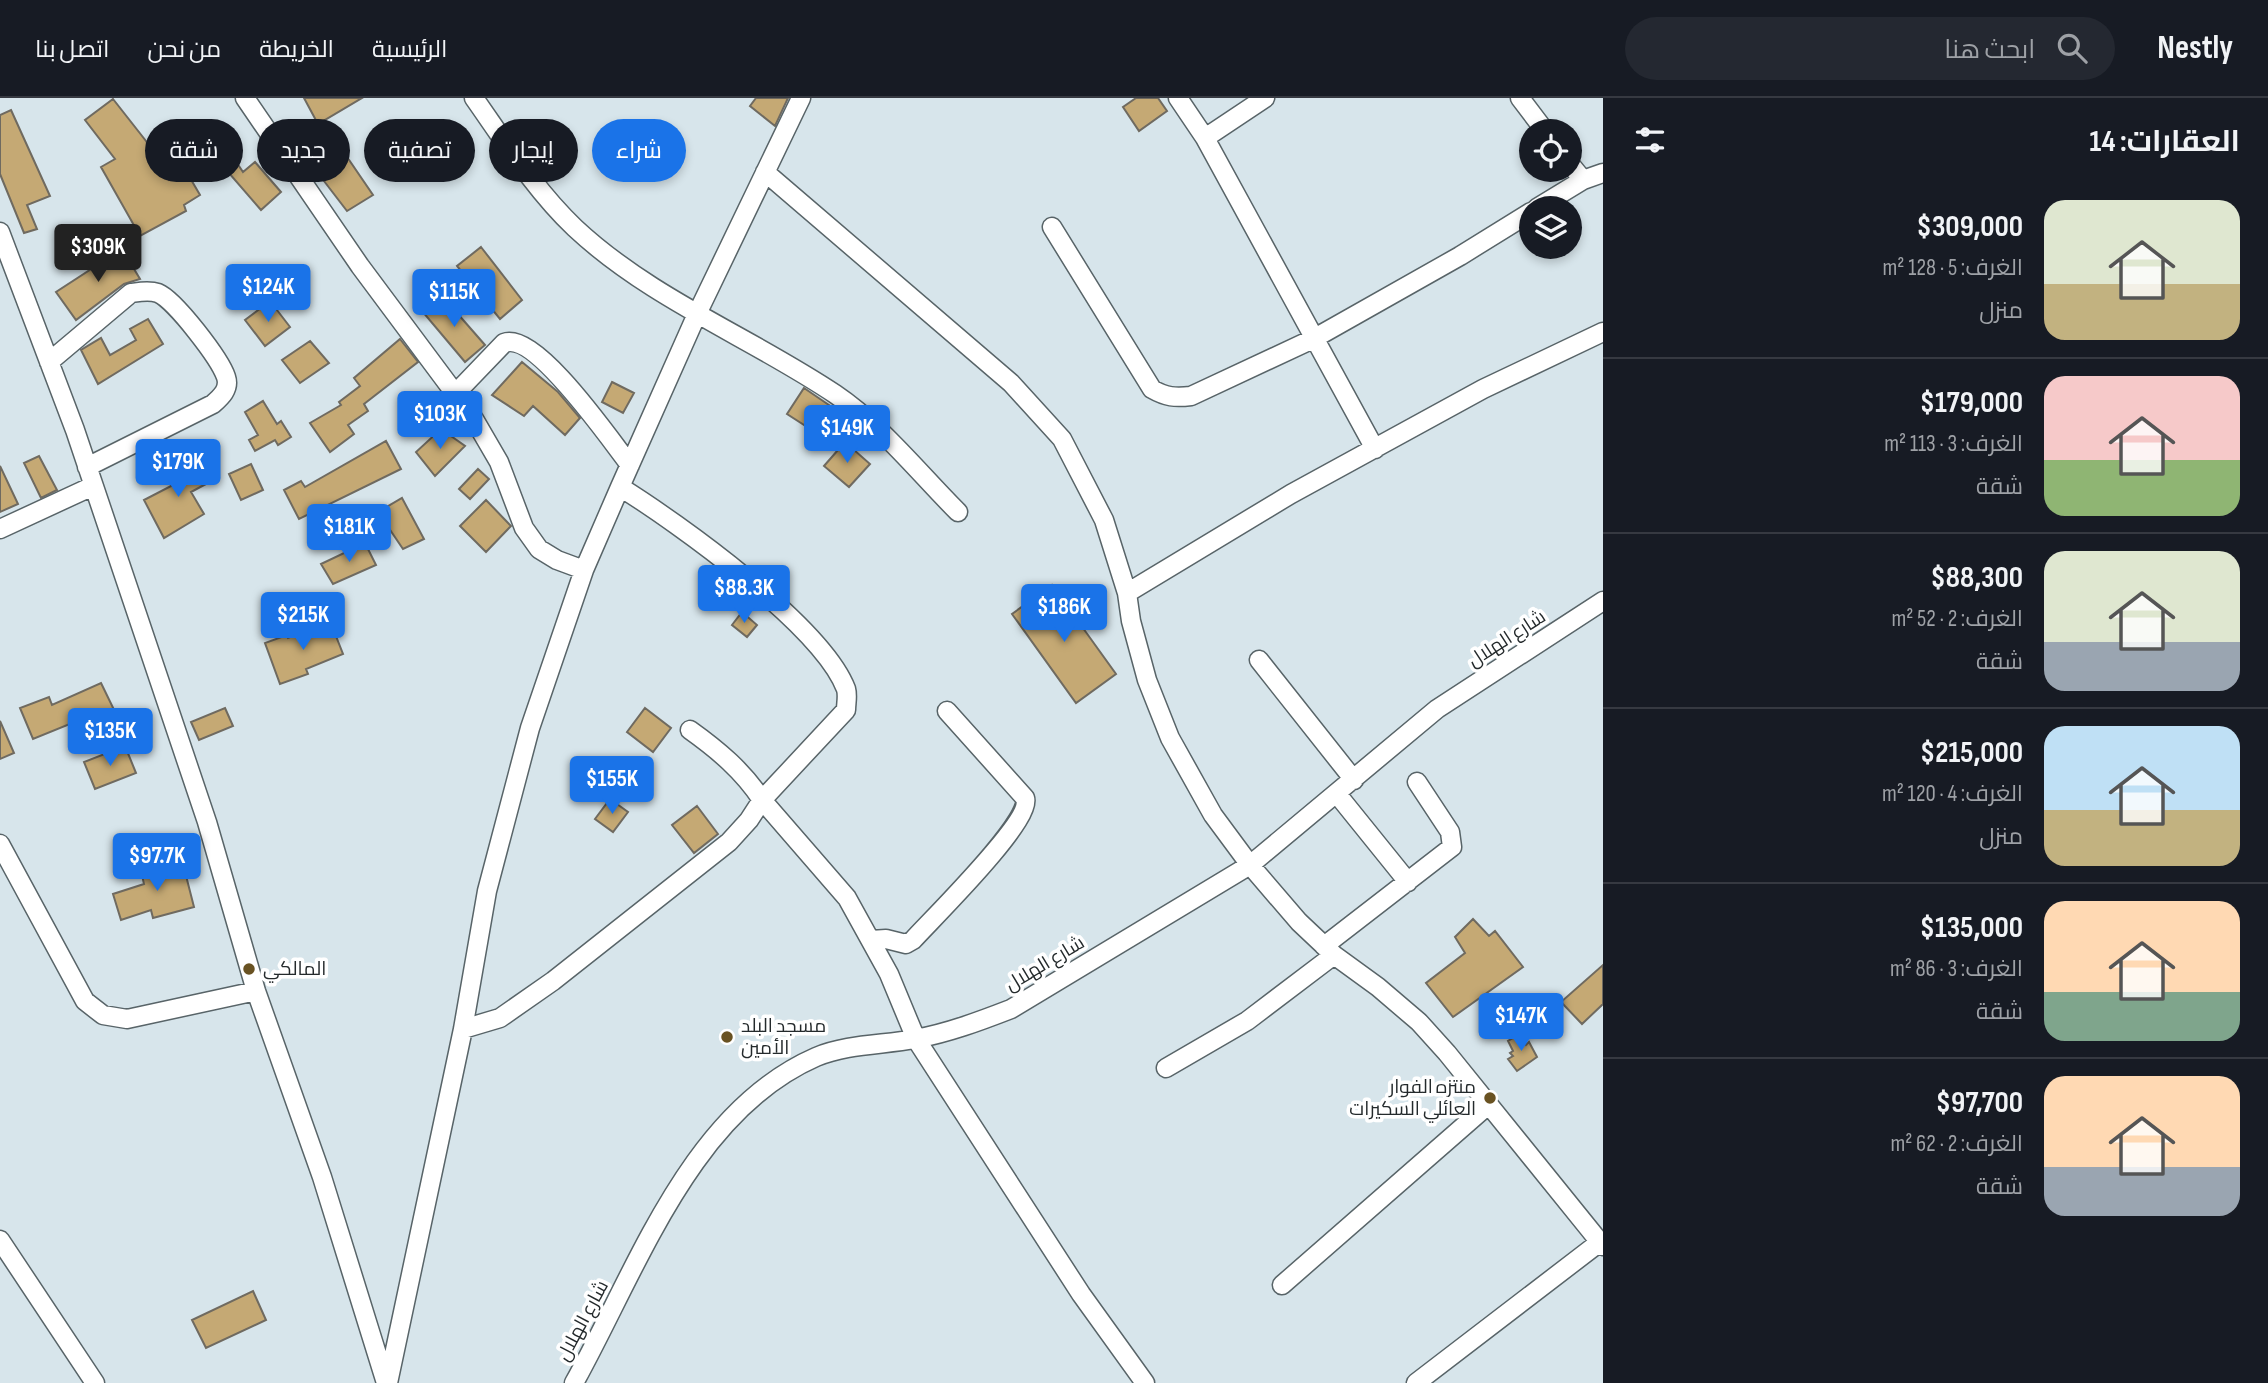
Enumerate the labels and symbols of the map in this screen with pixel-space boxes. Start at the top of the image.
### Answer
pin: $309K [49,225,147,284]
pin: $124K [219,264,317,324]
pin: $115K [405,270,503,329]
pin: $103K [391,392,489,451]
pin: $149K [798,406,896,465]
pin: $179K [129,440,227,499]
pin: $181K [300,504,398,564]
pin: $88.3K [687,566,801,625]
pin: $186K [1015,584,1113,644]
pin: $215K [254,592,352,652]
street label: شارع الهلال [1464,605,1551,673]
pin: $135K [61,708,159,768]
pin: $155K [563,756,661,816]
pin: $97.7K [100,834,214,893]
street label: شارع الهلال [1001,931,1089,997]
place label: المالكي [263,958,326,983]
marker: المالكي [241,961,257,977]
pin: $147K [1472,993,1570,1053]
place label: مسجد البلد الأمين [741,1015,826,1060]
marker: مسجد البلد الأمين [719,1029,735,1045]
place label: منتزه الفوار العائلي السكيرات [1349,1076,1476,1123]
marker: منتزه الفوار العائلي السكيرات [1482,1090,1498,1106]
street label: شارع الهلال [552,1277,615,1366]

